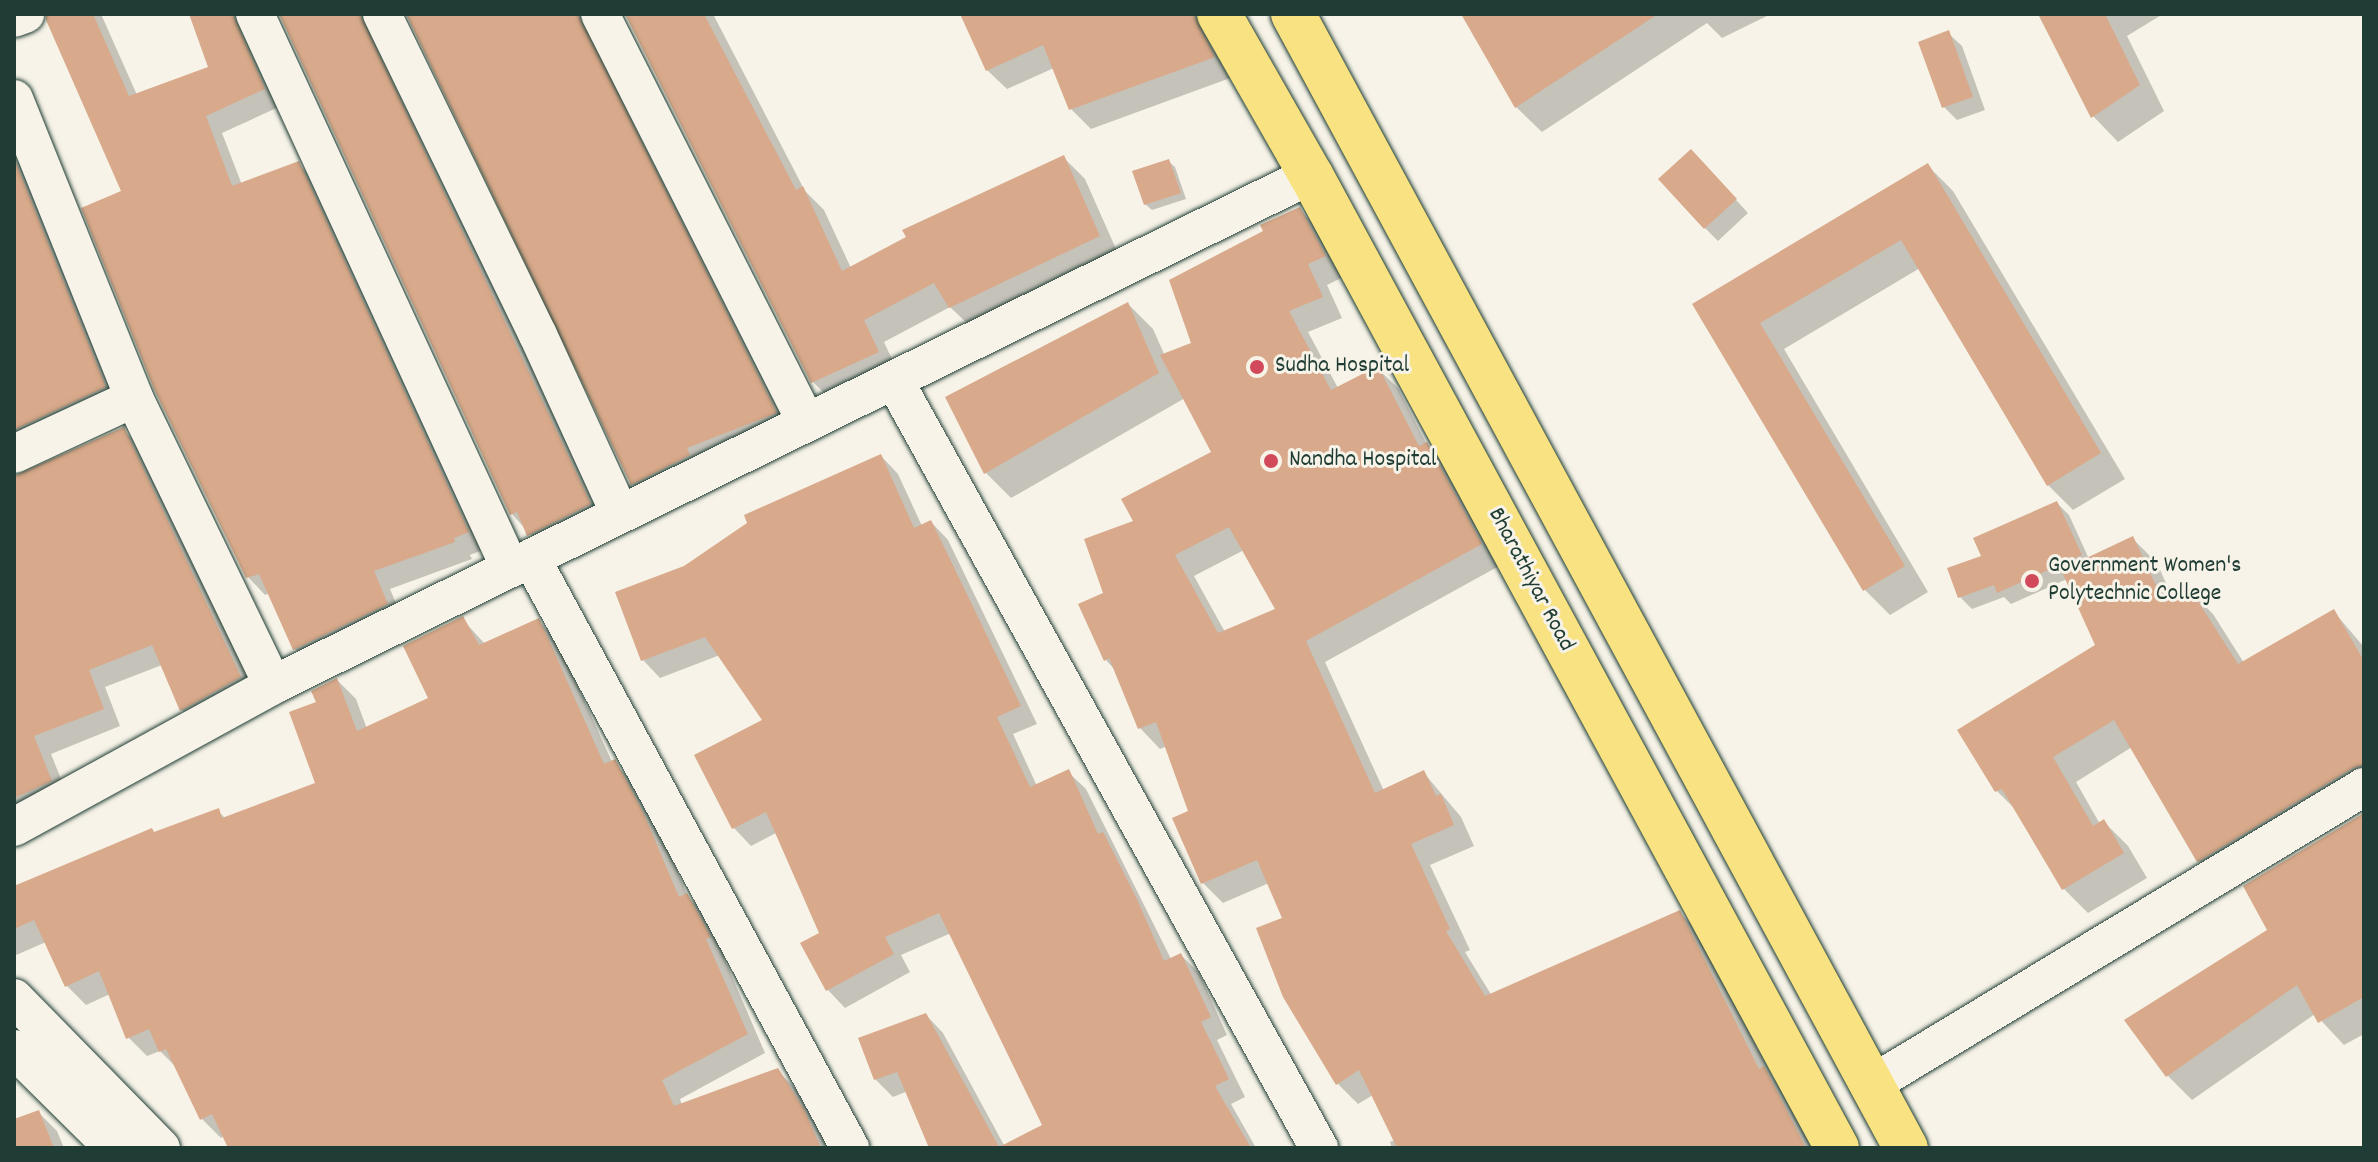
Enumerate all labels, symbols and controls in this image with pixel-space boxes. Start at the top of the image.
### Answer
place label: Sudha Hospital [1275,353,1409,381]
marker: Sudha Hospital [1246,356,1268,378]
place label: Nandha Hospital [1289,447,1437,475]
marker: Nandha Hospital [1260,450,1282,472]
street label: Bharathiyar Road [1480,503,1580,657]
place label: Government Women's Polytechnic College [2048,553,2241,609]
marker: Government Women's Polytechnic College [2023,572,2041,590]

